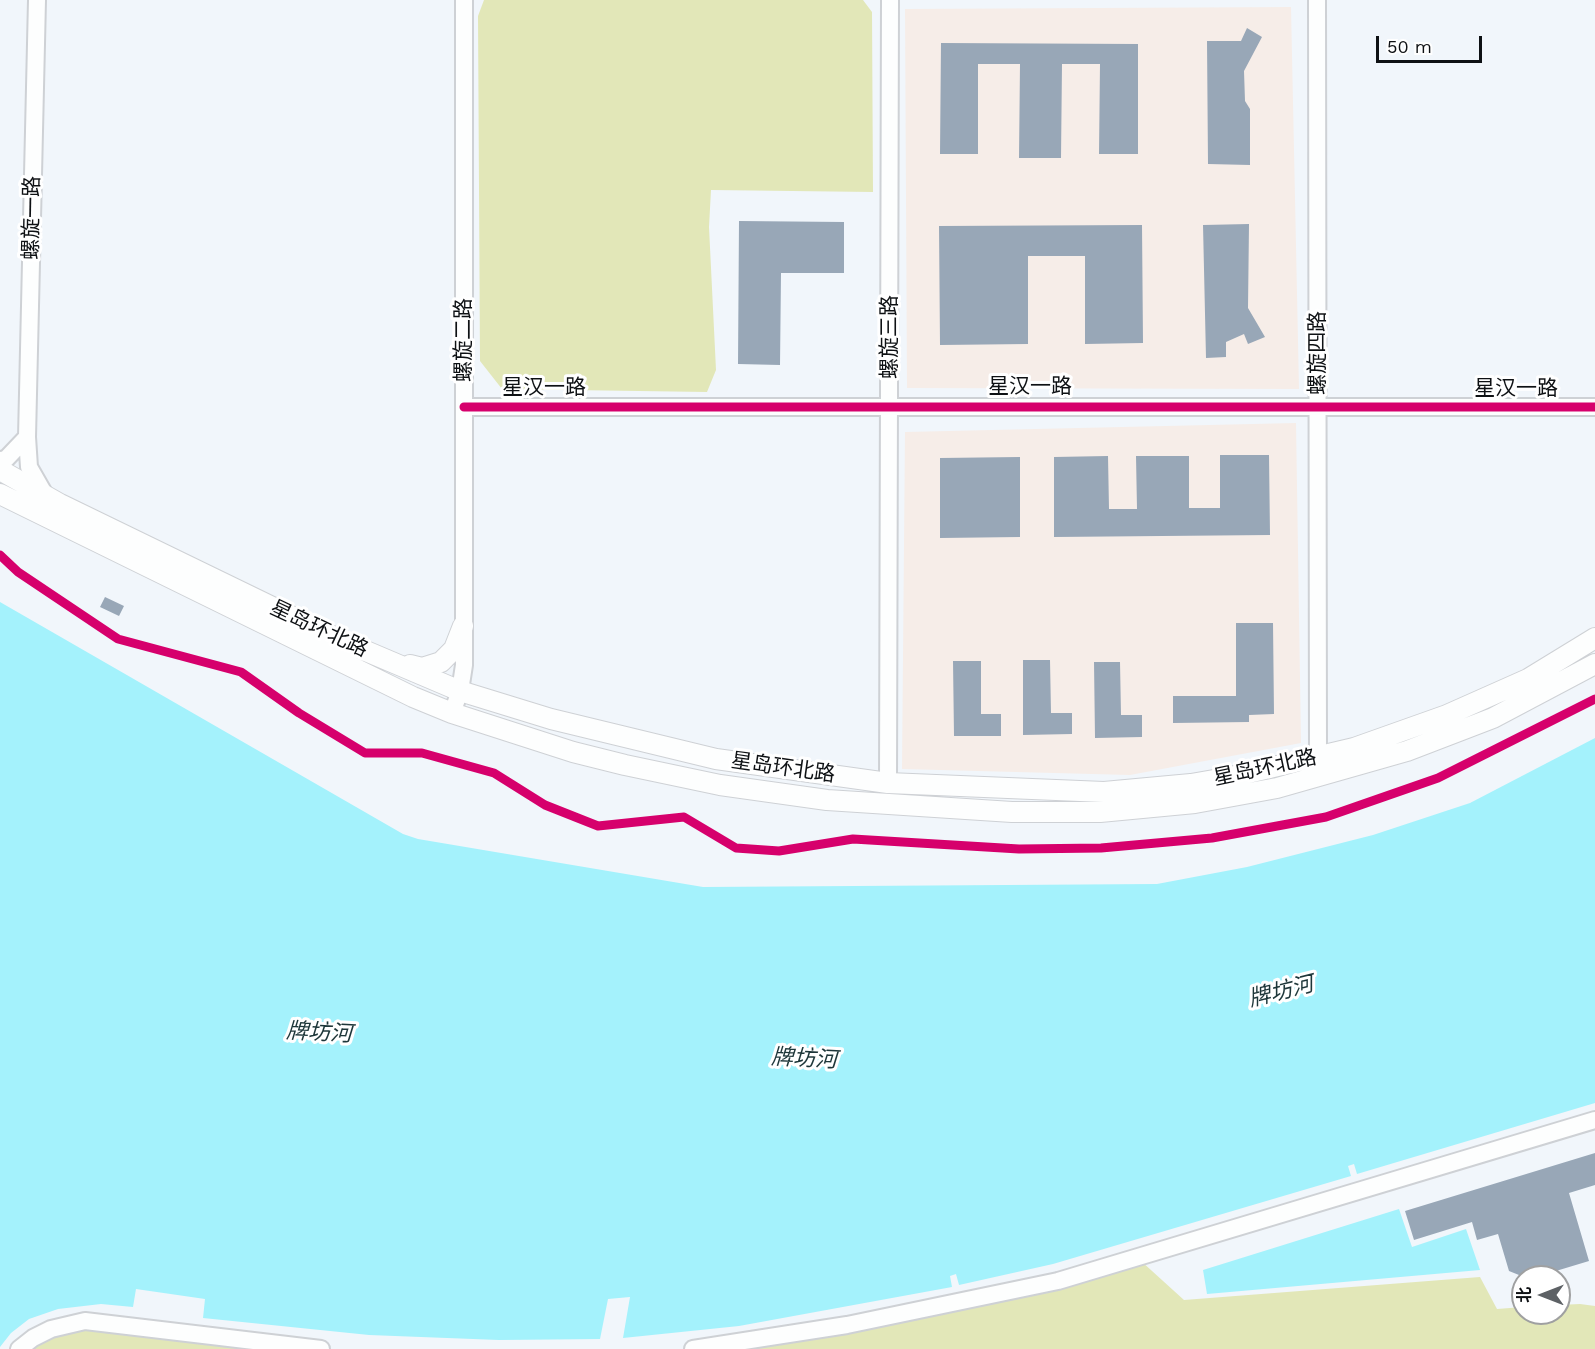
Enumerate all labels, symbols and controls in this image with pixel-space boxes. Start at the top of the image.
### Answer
scale bar [1379,24,1486,62]
text: 50 m [1387,36,1432,57]
street label: 螺旋一路 [19,176,45,260]
street label: 螺旋三路 [877,295,903,379]
street label: 螺旋二路 [451,298,477,382]
street label: 螺旋四路 [1305,311,1331,395]
street label: 星汉一路 [988,374,1072,400]
street label: 星汉一路 [502,375,586,401]
street label: 星汉一路 [1474,376,1558,402]
street label: 星岛环北路 [266,595,372,663]
street label: 星岛环北路 [1211,745,1319,791]
street label: 星岛环北路 [729,748,837,788]
water label: 牌坊河 [1246,971,1316,1013]
water label: 牌坊河 [285,1018,353,1048]
water label: 牌坊河 [770,1044,838,1074]
north arrow [1511,1265,1571,1325]
text: 北 [1515,1287,1534,1303]

